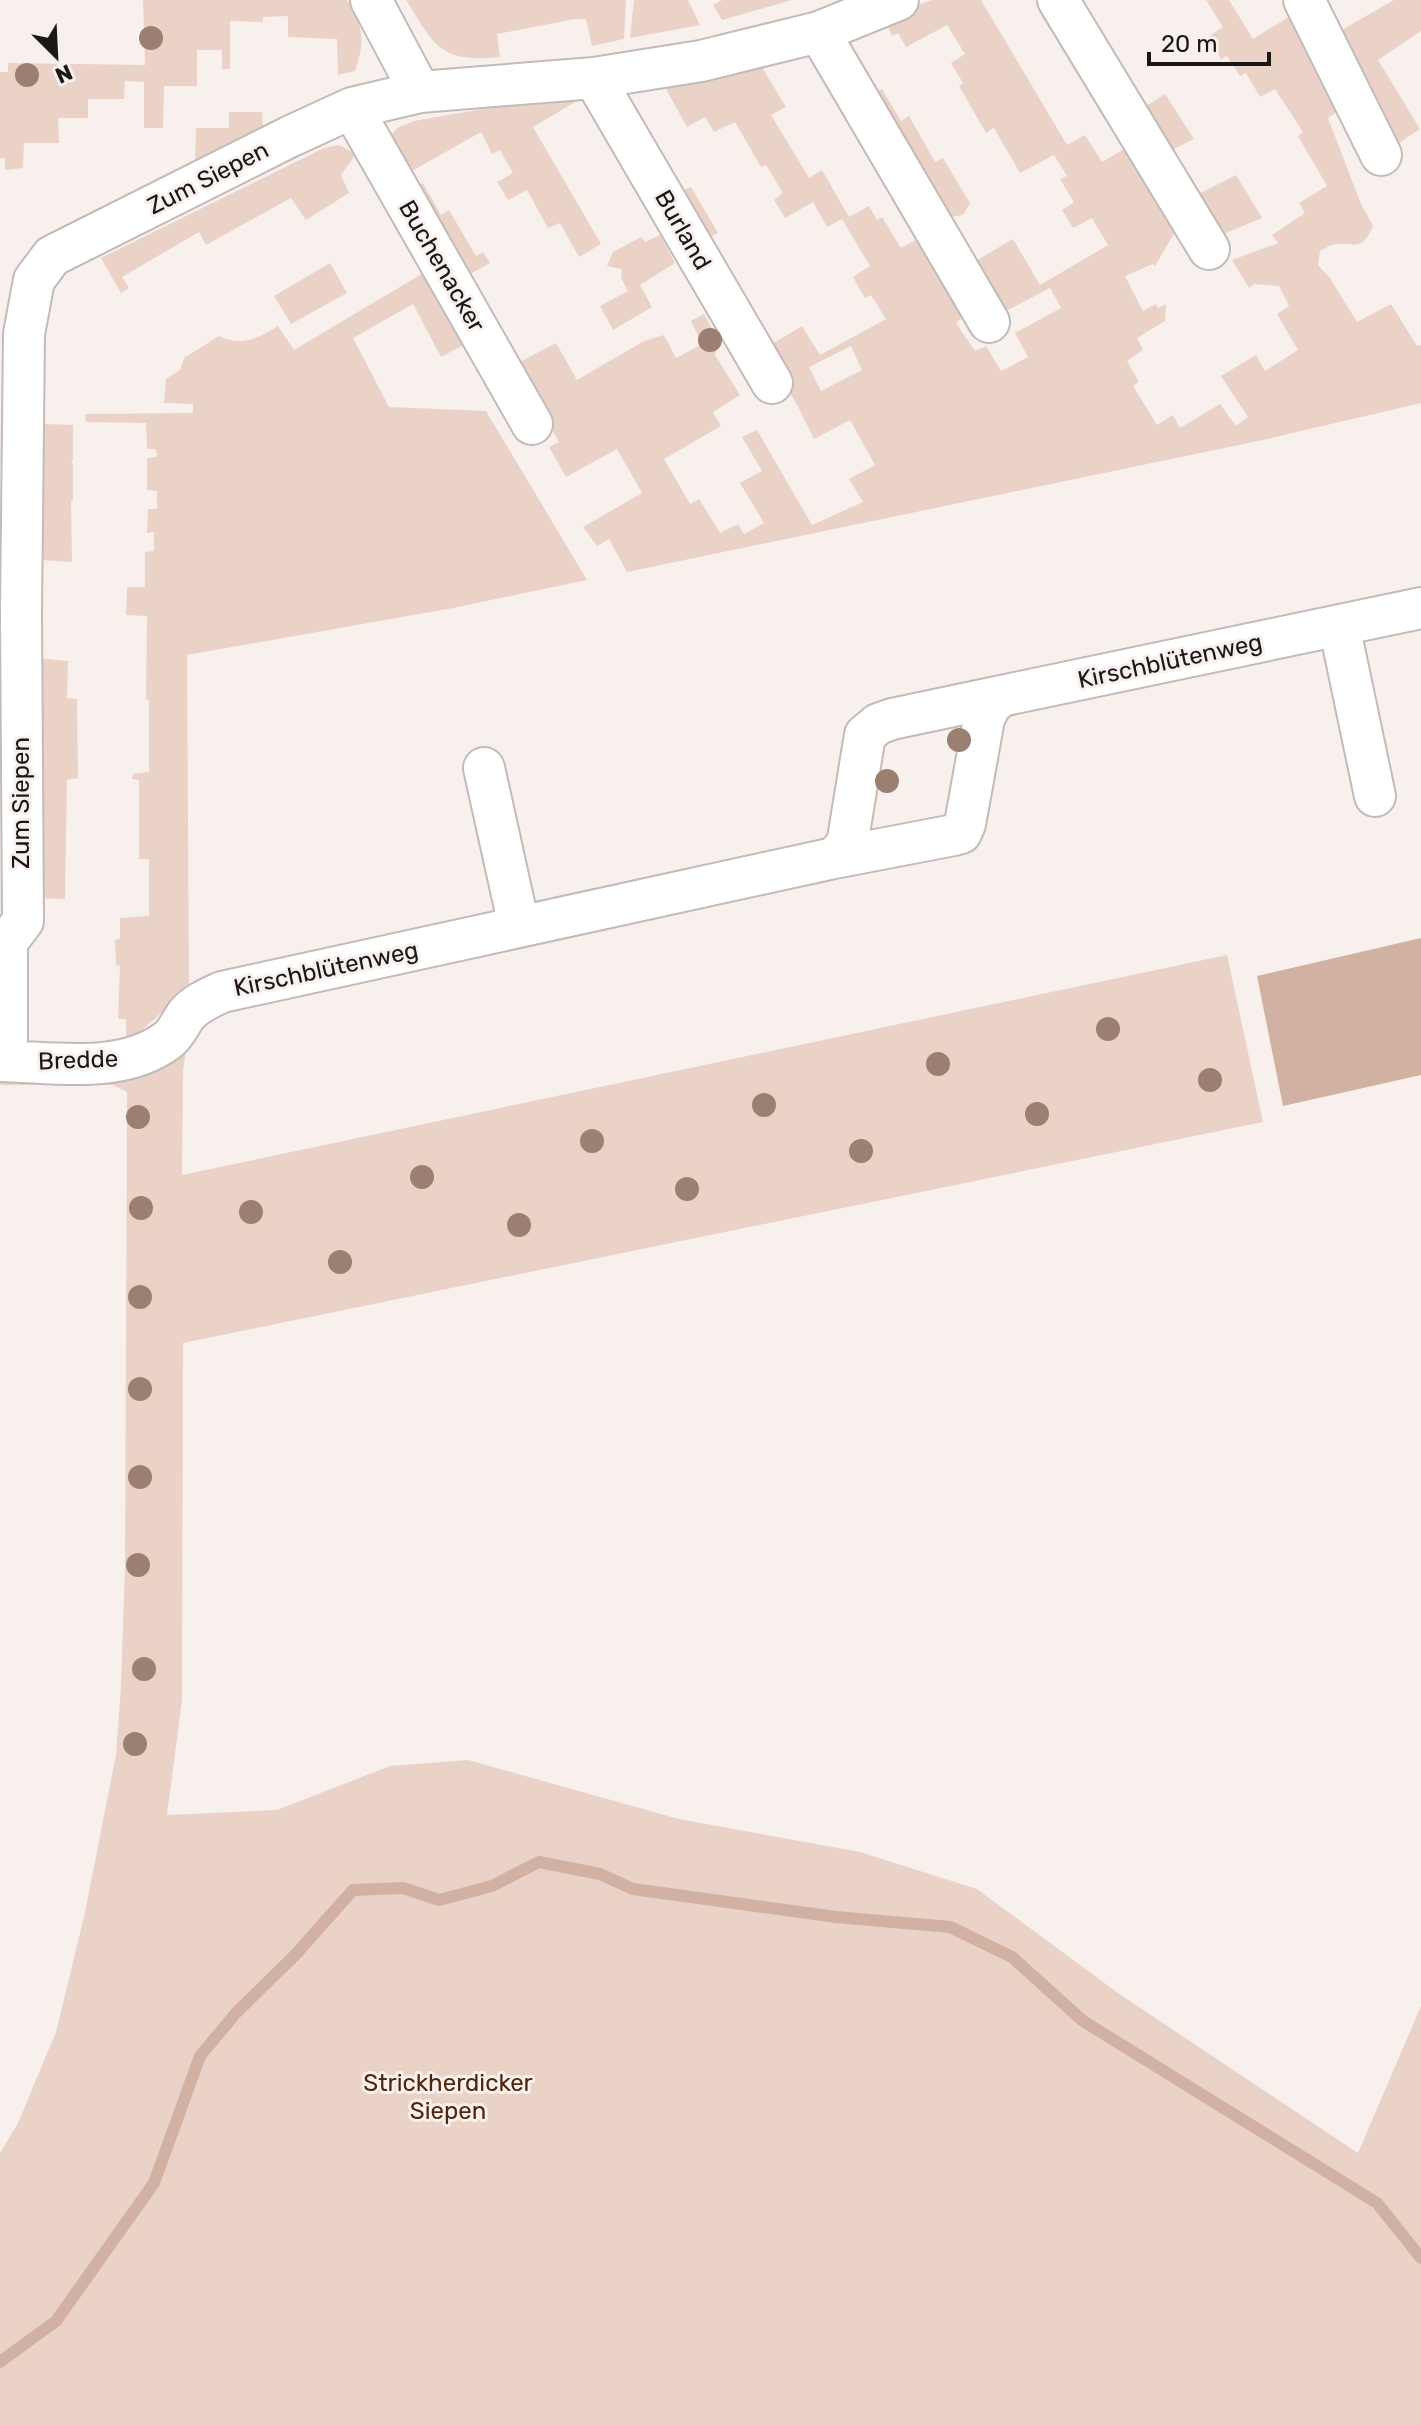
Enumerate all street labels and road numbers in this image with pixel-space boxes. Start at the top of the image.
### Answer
street label: Zum Siepen [143,136,273,220]
street label: Burland [649,185,717,275]
street label: Buchenacker [393,195,491,337]
street label: Kirschblütenweg [1075,628,1265,694]
street label: Zum Siepen [7,737,35,869]
street label: Kirschblütenweg [231,936,421,1002]
street label: Bredde [37,1045,119,1075]

